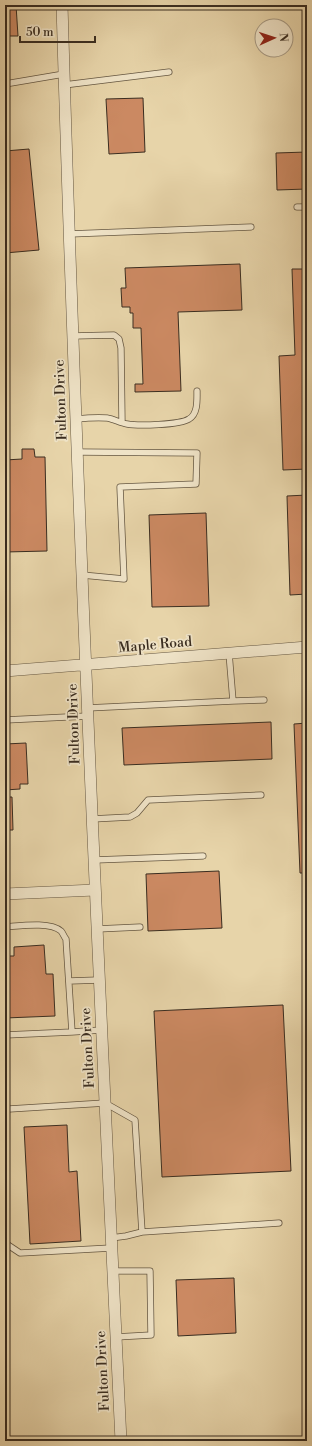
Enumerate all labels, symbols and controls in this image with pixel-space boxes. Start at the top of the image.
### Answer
scale bar [20,18,95,44]
north arrow [254,18,294,58]
text: 50 m [26,25,54,40]
text: N [276,33,290,43]
street label: Fulton Drive [51,359,71,441]
street label: Maple Road [117,633,193,657]
street label: Fulton Drive [64,683,84,765]
street label: Fulton Drive [77,1007,99,1089]
street label: Fulton Drive [92,1330,114,1412]

